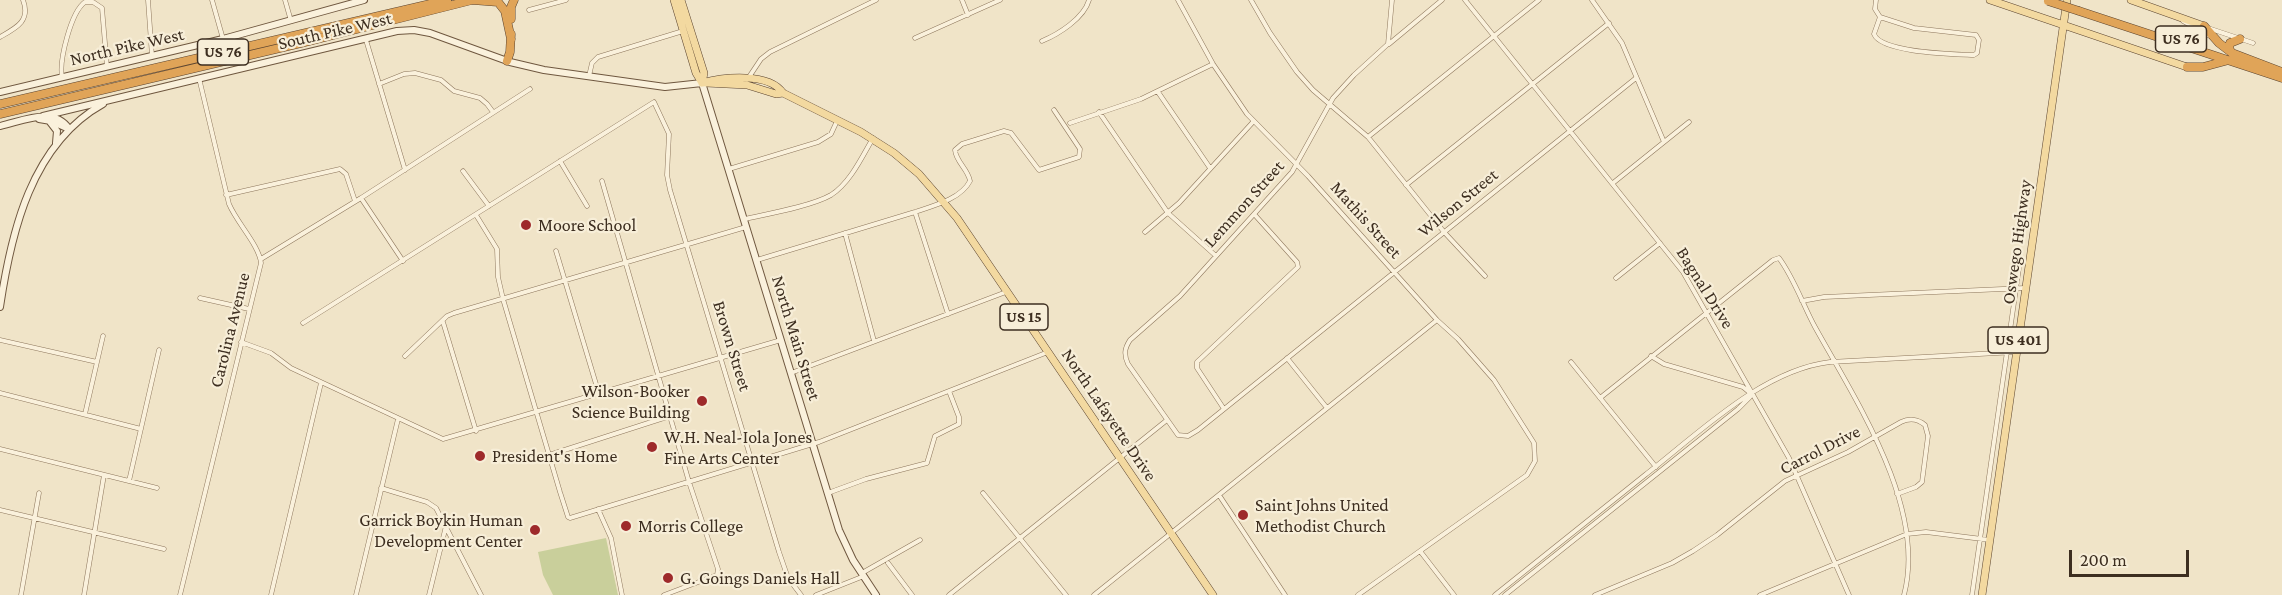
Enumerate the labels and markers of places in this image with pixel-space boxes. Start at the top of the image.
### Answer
place label: Moore School [538,214,636,236]
marker: Moore School [519,218,533,232]
place label: Wilson-Booker Science Building [572,380,690,422]
marker: Wilson-Booker Science Building [695,394,709,408]
place label: W.H. Neal-Iola Jones Fine Arts Center [664,426,812,468]
marker: W.H. Neal-Iola Jones Fine Arts Center [645,440,659,454]
place label: President's Home [492,445,617,467]
marker: President's Home [473,449,487,463]
place label: Saint Johns United Methodist Church [1255,494,1389,536]
marker: Saint Johns United Methodist Church [1236,508,1250,522]
place label: Garrick Boykin Human Development Center [359,509,523,552]
place label: Morris College [638,515,743,537]
marker: Morris College [619,519,633,533]
marker: Garrick Boykin Human Development Center [528,523,542,537]
place label: G. Goings Daniels Hall [680,567,840,589]
marker: G. Goings Daniels Hall [661,571,675,585]

